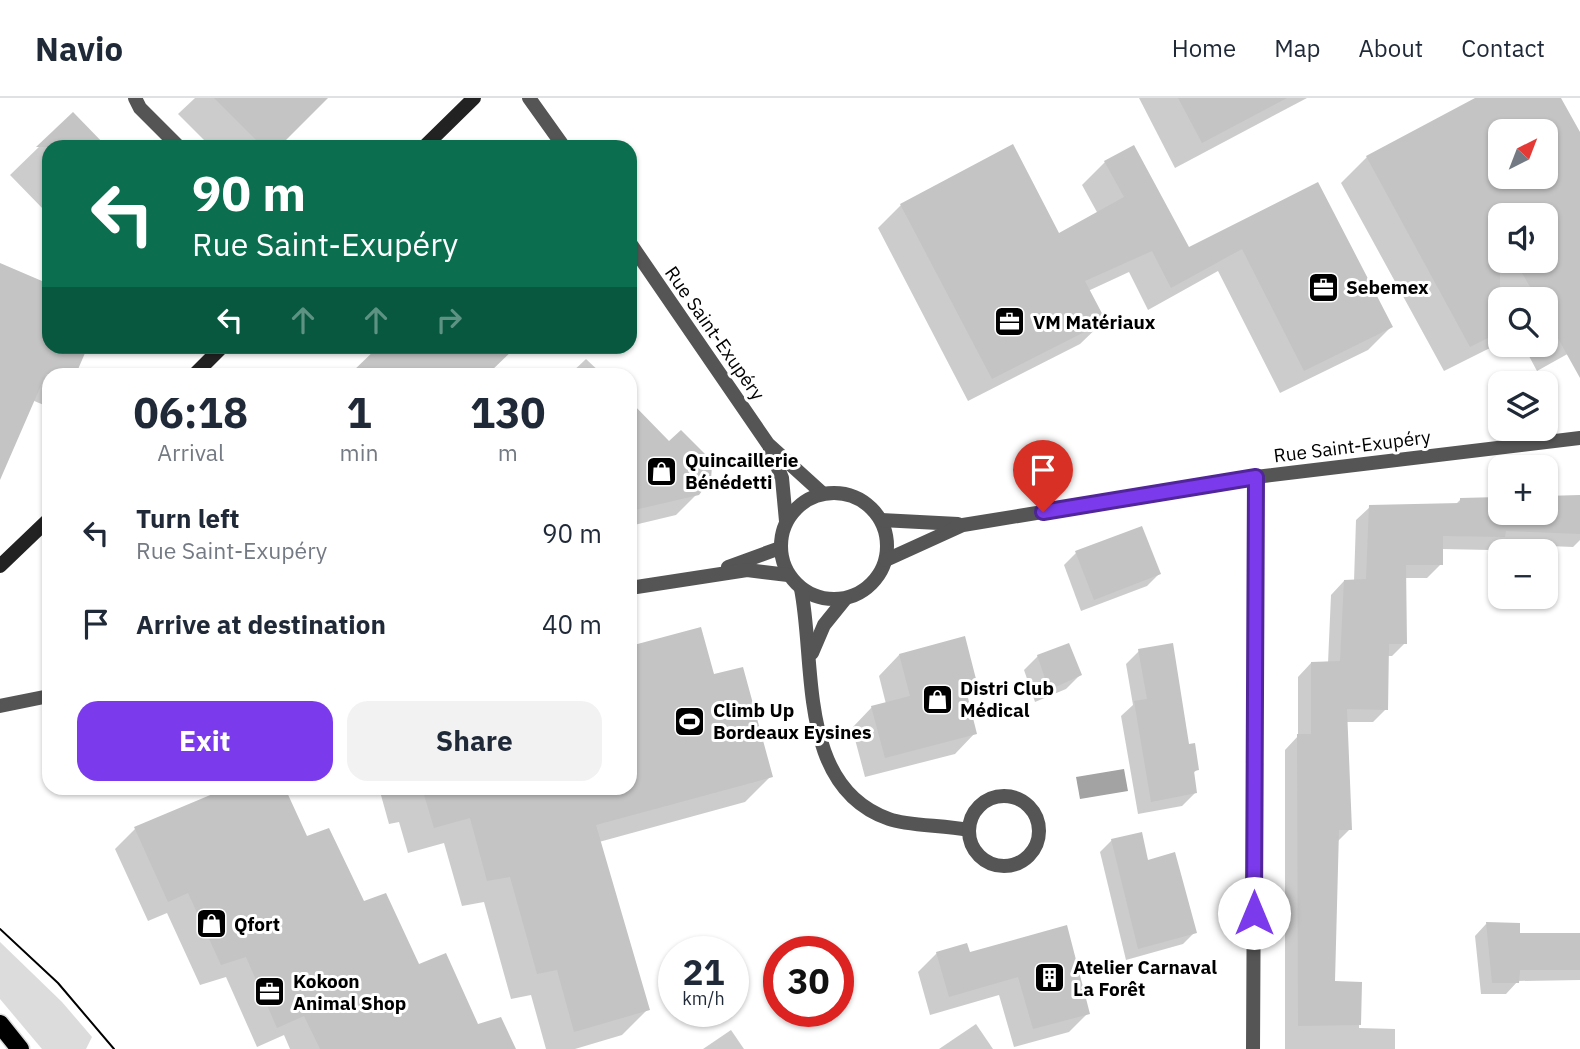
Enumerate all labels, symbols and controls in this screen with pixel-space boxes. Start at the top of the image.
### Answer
text: Navio [35,27,123,70]
text: Home [1172,32,1236,64]
text: Map [1274,32,1320,64]
text: About [1358,32,1423,64]
text: Contact [1461,32,1545,64]
north arrow [1488,119,1558,189]
map controls [1488,119,1558,609]
text: 90 m [192,161,306,224]
icon: left [77,168,168,259]
button: sound [1488,203,1558,273]
text: Rue Saint-Exupéry [192,223,458,265]
street label: Rue Saint-Exupéry [660,261,770,405]
office icon: Sebemex [1306,270,1340,304]
place label: Sebemex [1346,275,1429,299]
button: search [1488,287,1558,357]
icon: left [211,301,249,339]
icon: ahead [284,301,322,339]
icon: ahead [357,301,395,339]
icon: right [430,301,468,339]
office icon: VM Matériaux [993,305,1027,339]
place label: VM Matériaux [1033,310,1156,334]
button: layers [1488,371,1558,441]
text: 06:18 [133,385,248,440]
text: 1 [346,385,372,440]
text: 130 [470,385,546,440]
street label: Rue Saint-Exupéry [1272,424,1432,468]
text: Arrival [157,437,224,467]
text: min [340,437,378,467]
text: m [498,437,518,467]
pin [1013,440,1073,512]
place label: Quincaillerie Bénédetti [685,448,799,494]
icon: arrive [1024,451,1062,489]
shop icon: Quincaillerie Bénédetti [645,454,679,488]
button: + [1488,455,1558,525]
text: Turn left [136,501,239,535]
icon: left [77,514,115,552]
text: 90 m [542,516,602,550]
text: Rue Saint-Exupéry [136,535,327,565]
button: − [1488,539,1558,609]
icon: arrive [77,605,115,643]
text: Arrive at destination [136,607,386,641]
text: 40 m [542,607,602,641]
place label: Distri Club Médical [960,676,1054,722]
shop icon: Distri Club Médical [920,682,954,716]
place label: Climb Up Bordeaux Eysines [713,698,872,744]
button: Exit [77,701,333,781]
button: Share [347,701,602,781]
sports icon: Climb Up Bordeaux Eysines [673,704,707,738]
position arrow [1217,876,1291,950]
shop icon: Qfort [194,907,228,941]
place label: Qfort [234,912,280,936]
speed limit sign: 30 [763,936,854,1027]
text: 21 [682,949,725,995]
place label: Atelier Carnaval La Forêt [1073,955,1217,1001]
building icon: Atelier Carnaval La Forêt [1033,961,1067,995]
place label: Kokoon Animal Shop [293,969,406,1015]
office icon: Kokoon Animal Shop [253,975,287,1009]
text: km/h [682,987,725,1010]

